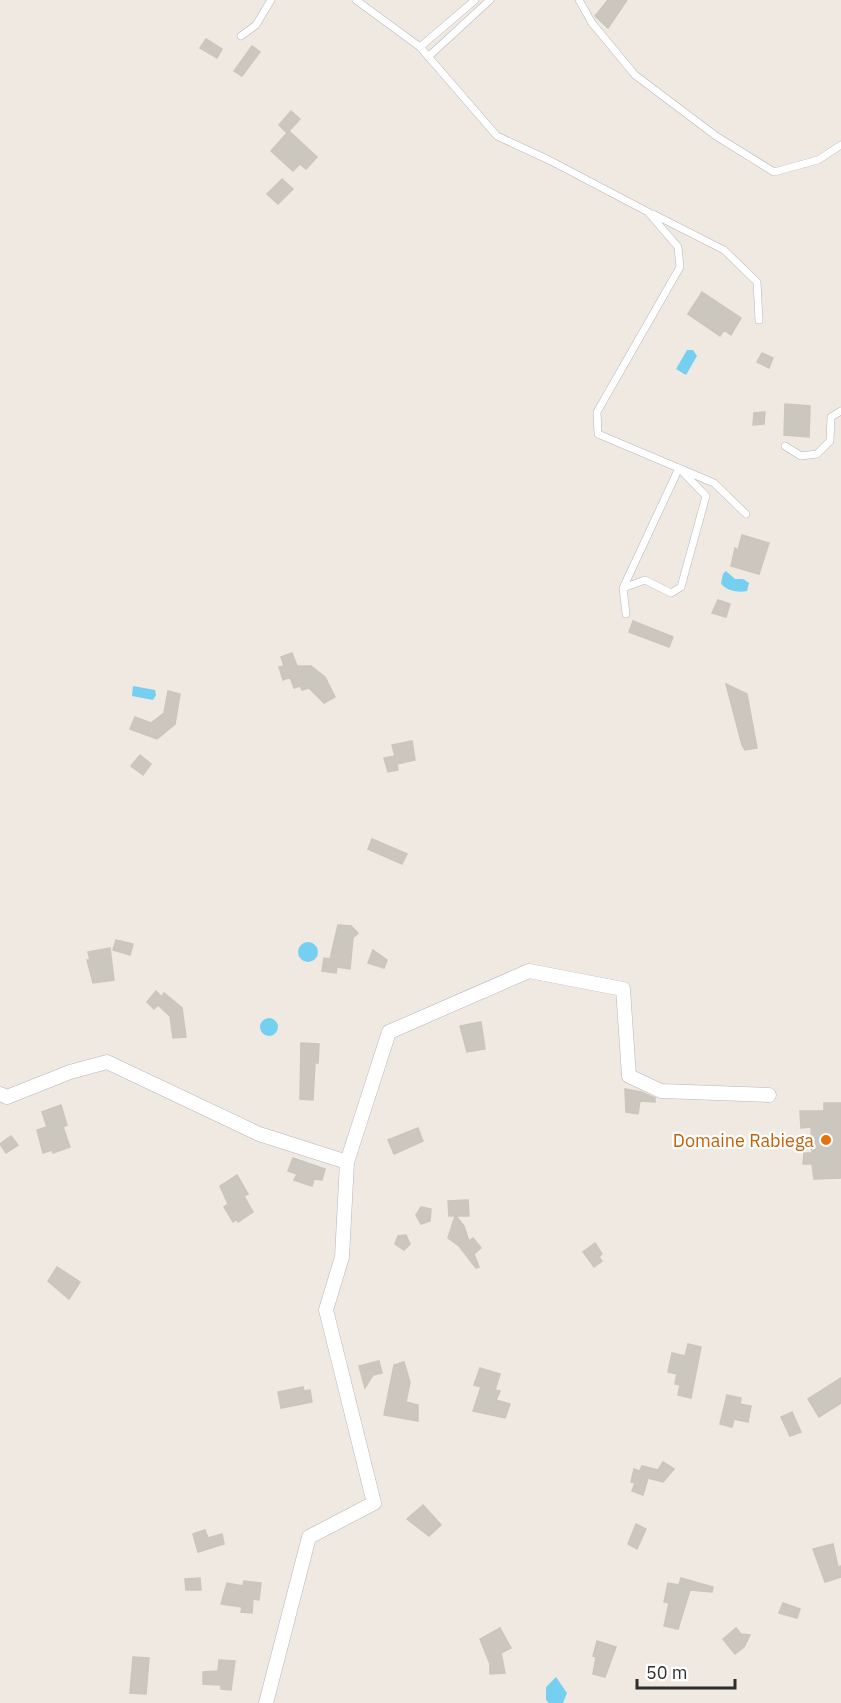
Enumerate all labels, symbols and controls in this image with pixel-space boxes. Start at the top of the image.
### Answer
place label: Domaine Rabiega [673,1129,814,1152]
marker: Domaine Rabiega [819,1133,833,1147]
scale bar [637,1652,734,1690]
text: 50 m [646,1661,688,1684]

